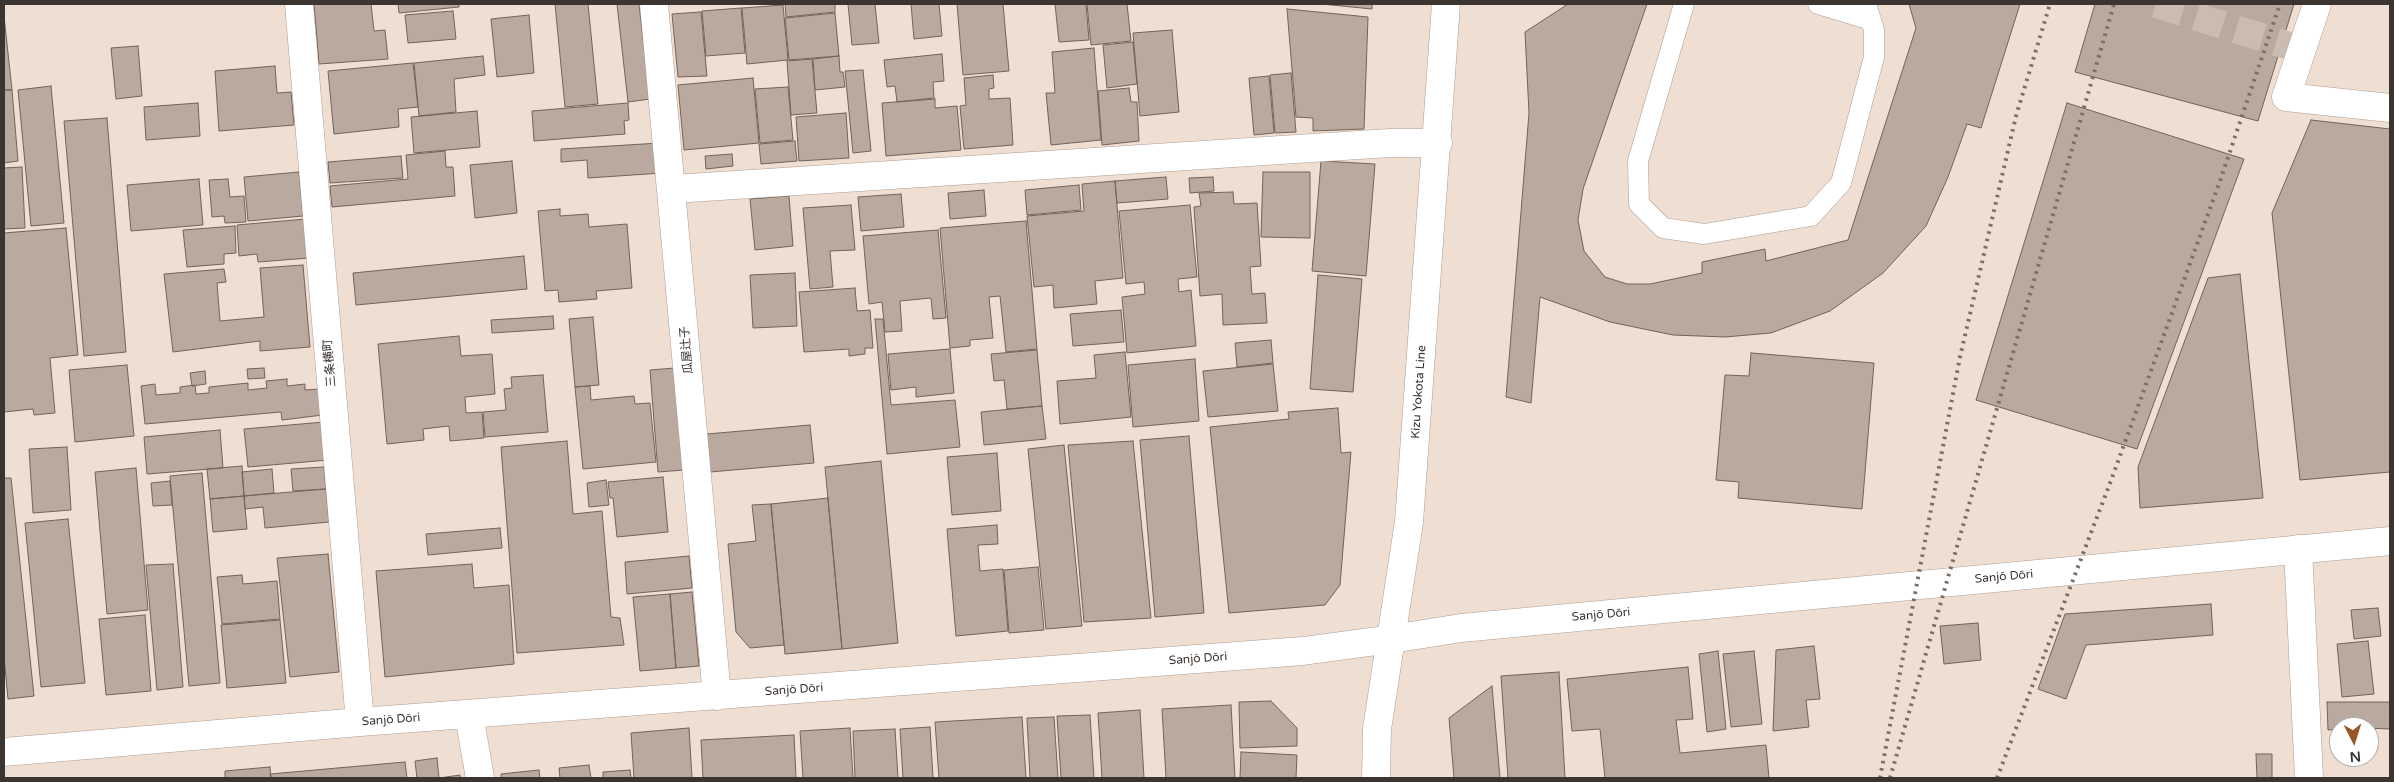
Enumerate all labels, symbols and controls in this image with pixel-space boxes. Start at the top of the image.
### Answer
street label: 瓜屋辻子 [678,325,696,375]
street label: 三条横町 [321,338,339,388]
street label: Kizu Yokota Line [1409,345,1429,439]
street label: Sanjō Dōri [1974,567,2034,587]
street label: Sanjō Dōri [1571,605,1631,625]
street label: Sanjō Dōri [1168,650,1228,668]
street label: Sanjō Dōri [764,681,824,699]
street label: Sanjō Dōri [361,711,421,729]
north arrow [2329,717,2379,767]
text: N [2349,747,2362,765]

